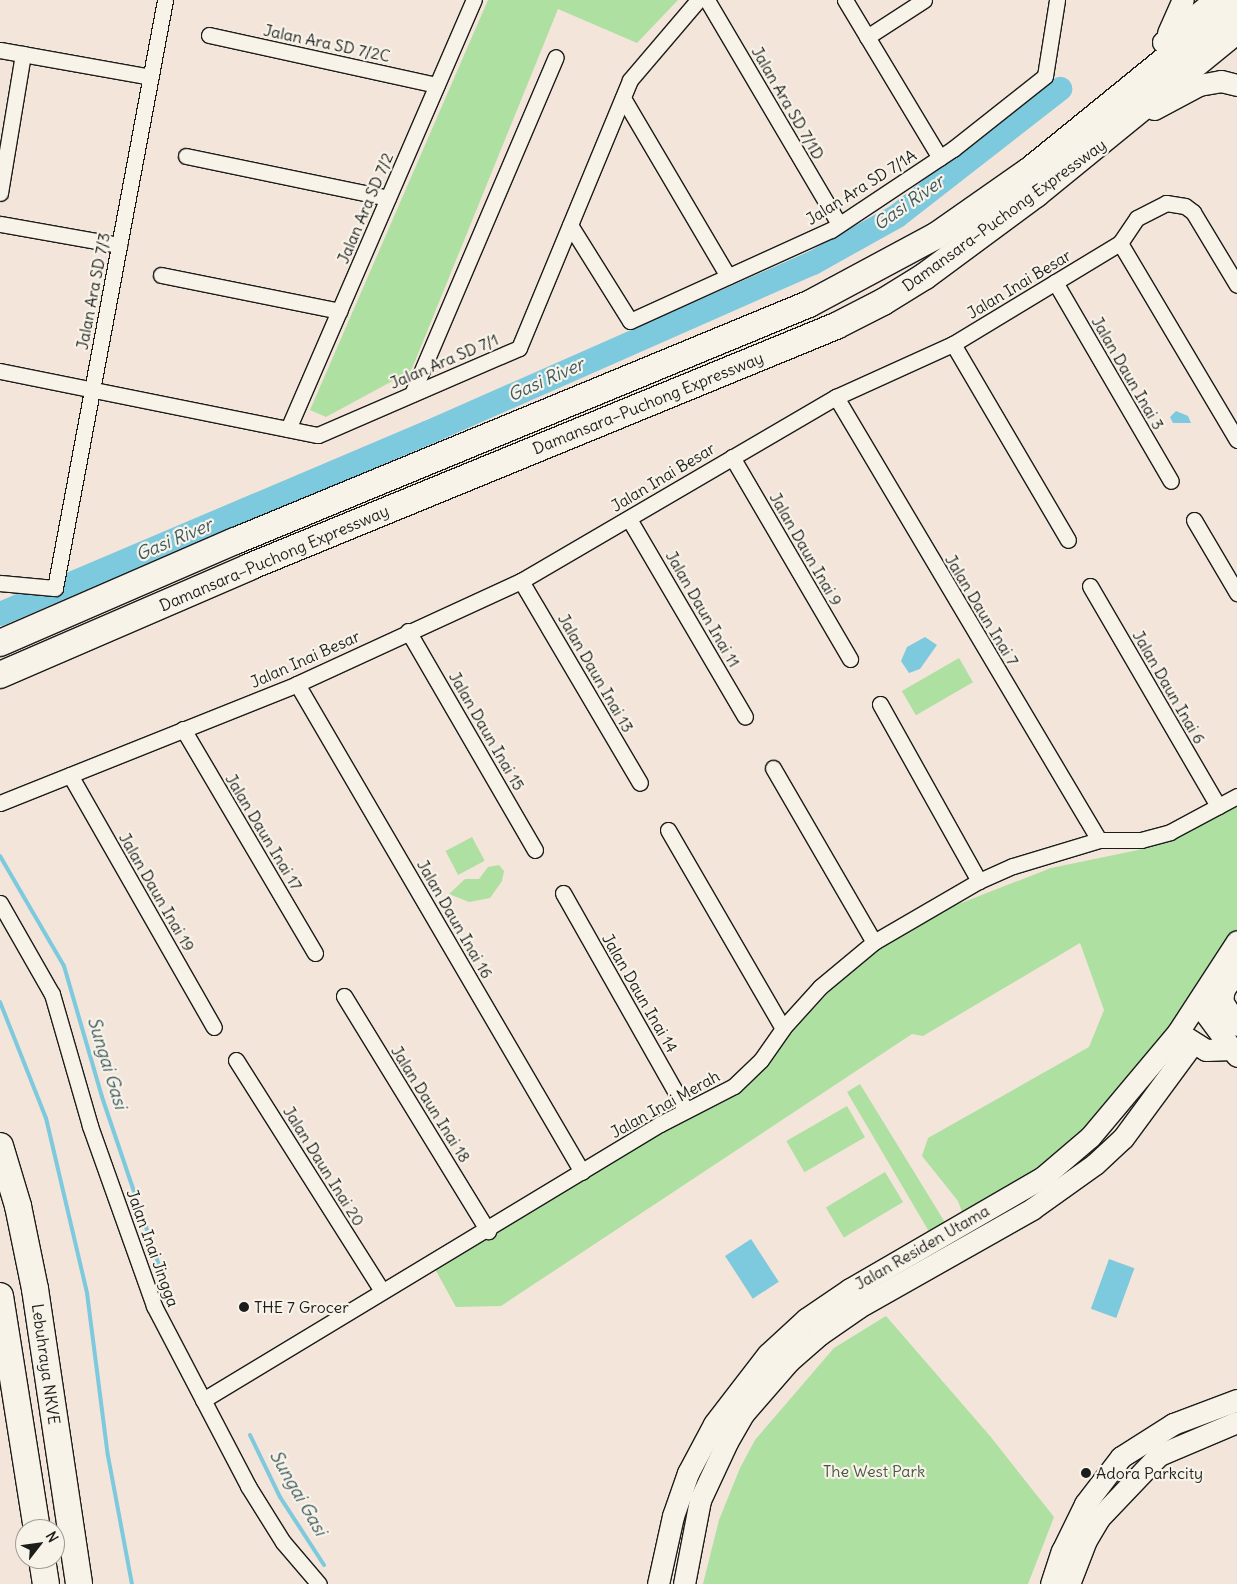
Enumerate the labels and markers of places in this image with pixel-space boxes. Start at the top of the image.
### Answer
place label: THE 7 Grocer [254,1297,349,1317]
marker: THE 7 Grocer [238,1301,250,1313]
place label: Adora Parkcity [1096,1463,1203,1483]
marker: Adora Parkcity [1080,1467,1092,1479]

